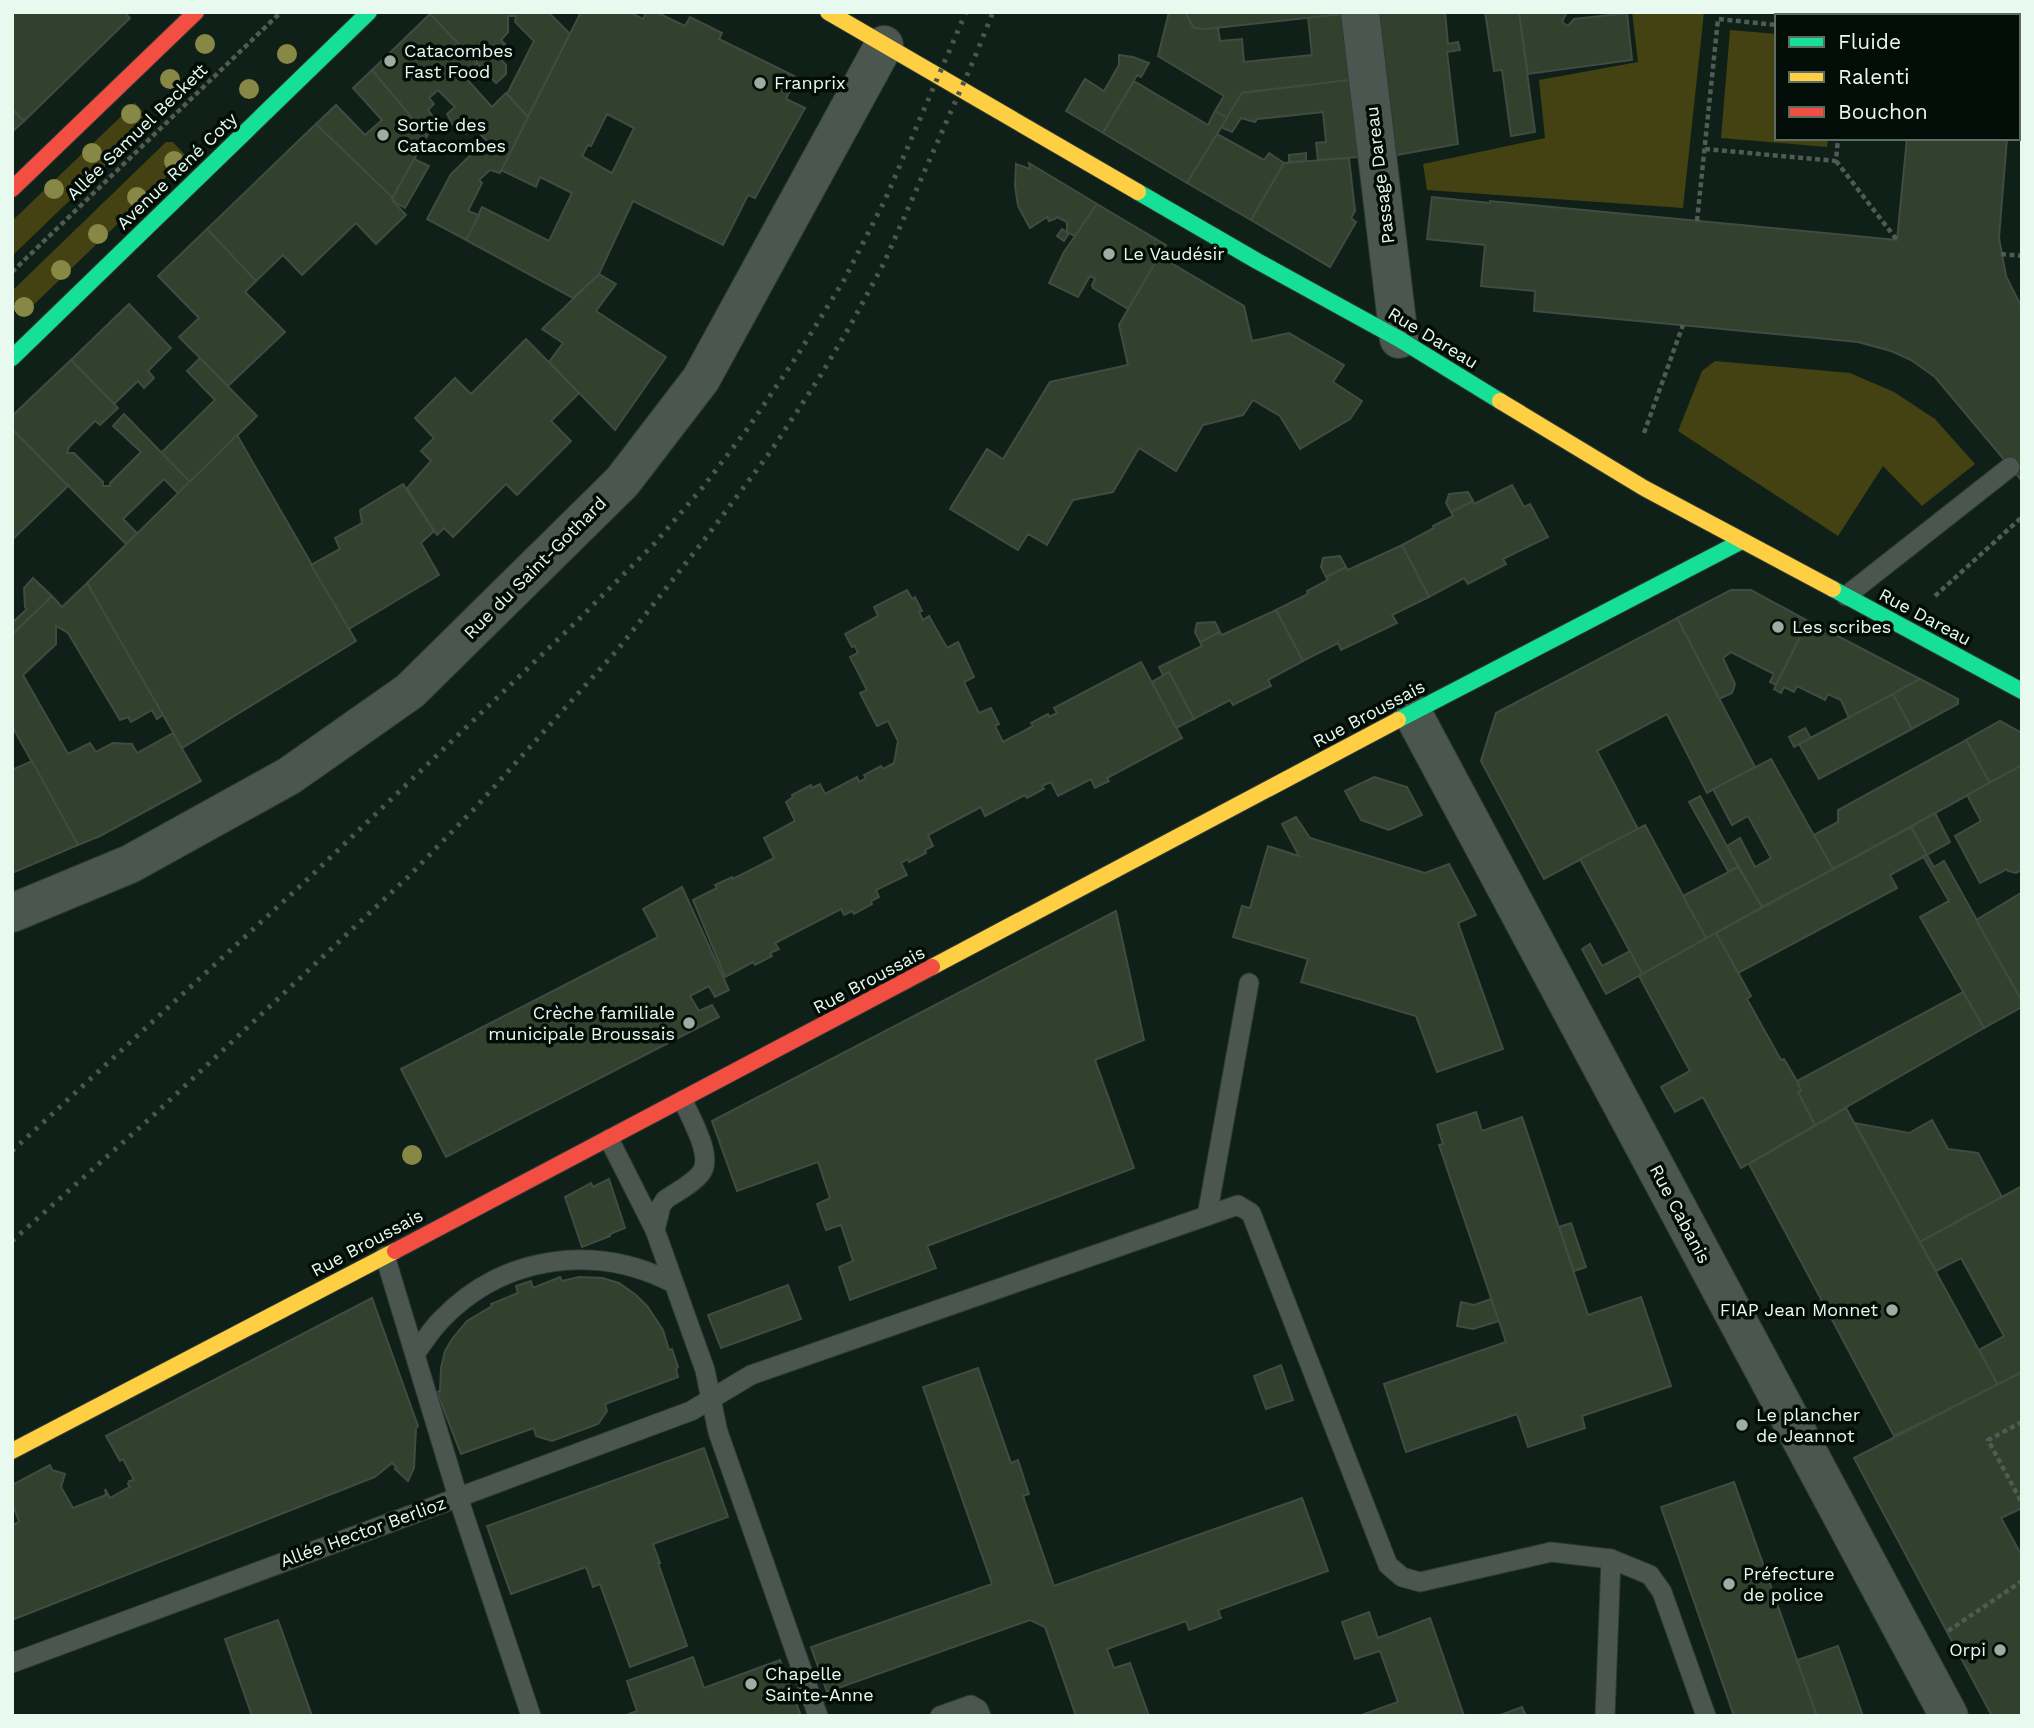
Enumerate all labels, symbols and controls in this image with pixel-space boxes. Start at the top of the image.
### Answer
legend [1775,14,2020,140]
text: Fluide [1838,29,1901,54]
place label: Catacombes Fast Food [404,40,513,82]
marker: Catacombes Fast Food [382,53,398,69]
street label: Allée Samuel Beckett [62,59,212,204]
text: Ralenti [1838,64,1910,89]
place label: Franprix [774,72,846,93]
marker: Franprix [752,75,768,91]
text: Bouchon [1838,99,1928,124]
street label: Passage Dareau [1361,105,1398,245]
street label: Avenue René Coty [112,107,242,234]
place label: Sortie des Catacombes [397,114,506,156]
marker: Sortie des Catacombes [375,127,391,143]
place label: Le Vaudésir [1123,243,1225,264]
marker: Le Vaudésir [1101,246,1117,262]
street label: Rue Dareau [1384,302,1482,373]
street label: Rue du Saint-Gothard [459,492,610,643]
street label: Rue Dareau [1876,584,1975,650]
place label: Les scribes [1792,616,1891,637]
marker: Les scribes [1770,619,1786,635]
street label: Rue Broussais [1309,675,1428,752]
street label: Rue Broussais [809,941,928,1018]
place label: Crèche familiale municipale Broussais [488,1002,675,1044]
marker: Crèche familiale municipale Broussais [681,1015,697,1031]
street label: Rue Cabanis [1646,1161,1715,1267]
street label: Rue Broussais [307,1204,426,1281]
place label: FIAP Jean Monnet [1720,1299,1878,1320]
marker: FIAP Jean Monnet [1884,1302,1900,1318]
place label: Le plancher de Jeannot [1756,1404,1860,1446]
marker: Le plancher de Jeannot [1734,1417,1750,1433]
street label: Allée Hector Berlioz [277,1492,449,1571]
place label: Préfecture de police [1743,1563,1835,1605]
marker: Préfecture de police [1721,1576,1737,1592]
place label: Orpi [1949,1639,1986,1660]
marker: Orpi [1992,1642,2008,1658]
place label: Chapelle Sainte-Anne [765,1663,874,1705]
marker: Chapelle Sainte-Anne [743,1676,759,1692]

